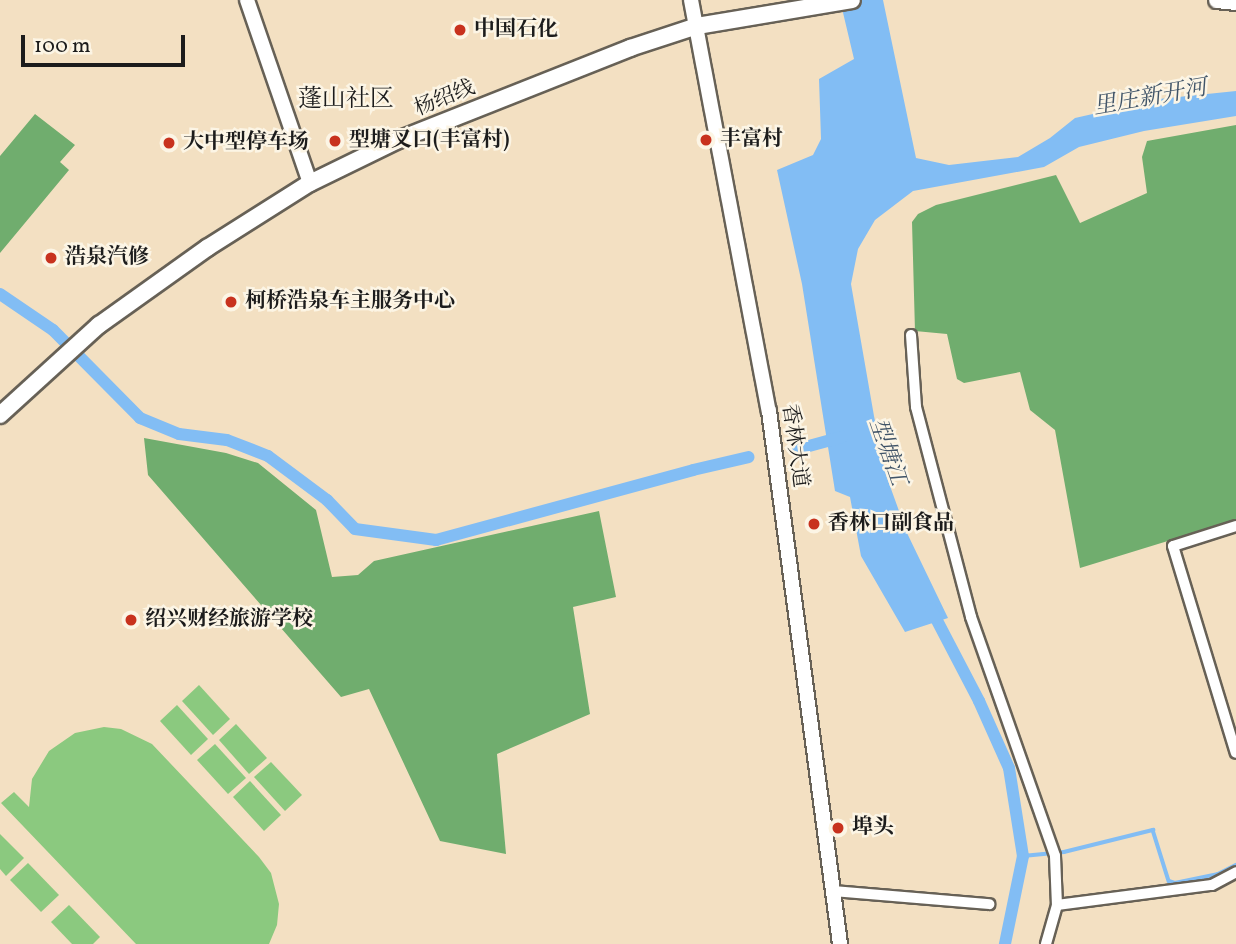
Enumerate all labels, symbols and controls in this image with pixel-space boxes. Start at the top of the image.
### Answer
place label: 中国石化 [474,17,558,43]
scale bar [24,21,189,65]
marker: 中国石化 [452,22,468,38]
text: 100 m [34,32,91,61]
water label: 里庄新开河 [1091,74,1209,122]
street label: 杨绍线 [411,76,479,122]
district label: 蓬山社区 [298,87,394,115]
place label: 丰富村 [720,127,783,153]
place label: 型塘叉口(丰富村) [349,128,510,154]
place label: 大中型停车场 [183,130,309,156]
marker: 丰富村 [698,132,714,148]
marker: 型塘叉口(丰富村) [327,133,343,149]
marker: 大中型停车场 [161,135,177,151]
place label: 浩泉汽修 [65,245,149,271]
marker: 浩泉汽修 [43,250,59,266]
place label: 柯桥浩泉车主服务中心 [245,289,455,315]
marker: 柯桥浩泉车主服务中心 [223,294,239,310]
street label: 香林大道 [776,403,812,489]
water label: 型塘江 [863,415,911,489]
place label: 香林口副食品 [828,511,954,537]
marker: 香林口副食品 [806,516,822,532]
place label: 绍兴财经旅游学校 [145,607,313,633]
marker: 绍兴财经旅游学校 [123,612,139,628]
place label: 埠头 [852,815,894,841]
marker: 埠头 [830,820,846,836]

